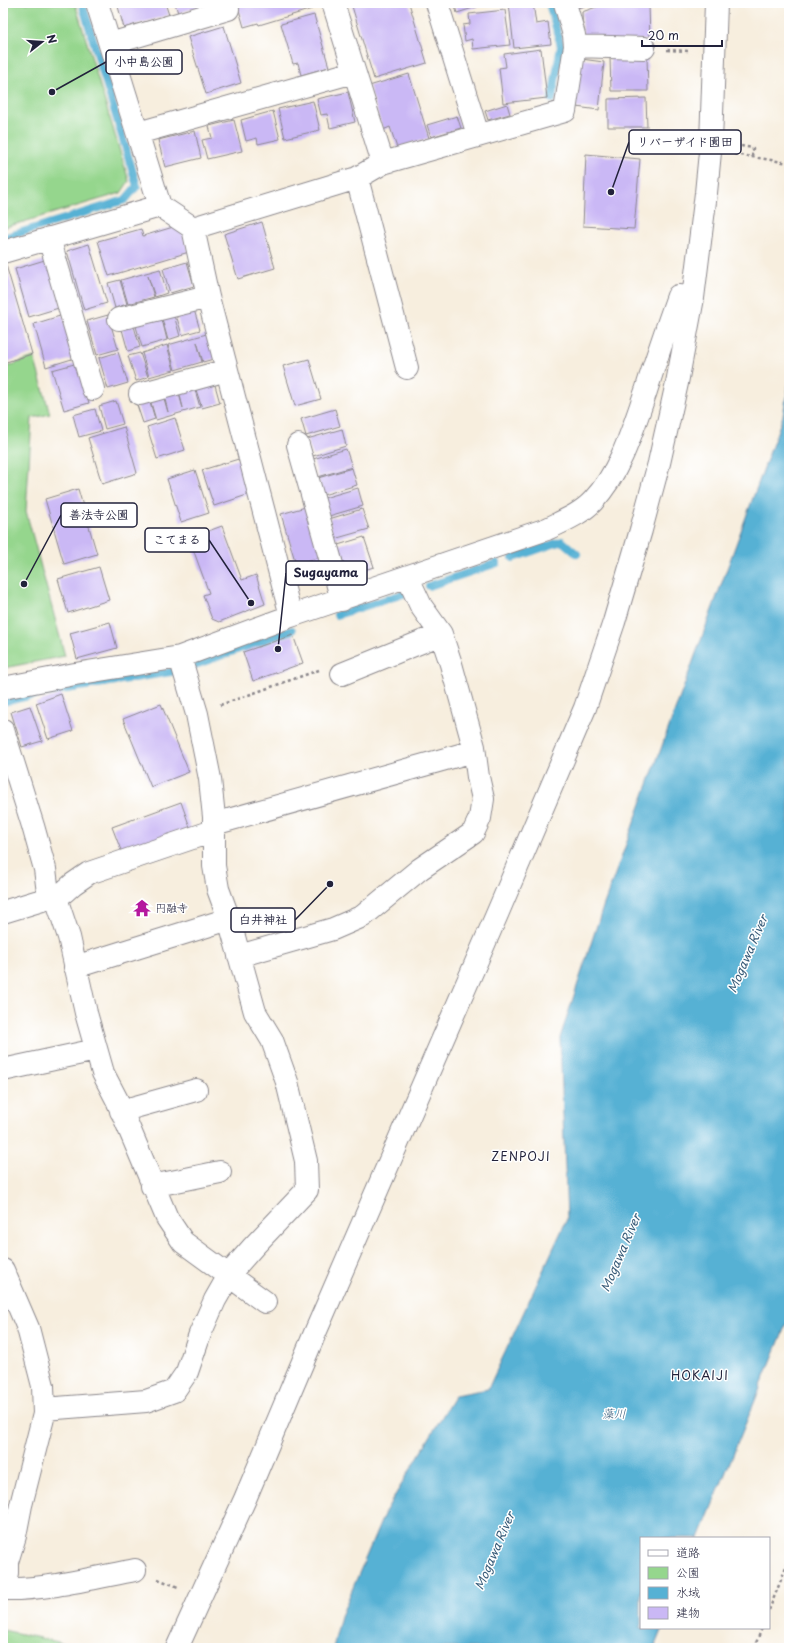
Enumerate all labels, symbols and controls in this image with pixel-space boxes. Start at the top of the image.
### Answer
north arrow [22,22,62,62]
scale bar [642,22,722,48]
text: 20 m [648,26,679,44]
text: N [43,32,62,46]
callout: 小中島公園 [106,50,182,74]
text: 小中島公園 [114,52,174,70]
callout: リバーザイド園田 [629,130,741,154]
text: リバーザイド園田 [637,132,733,150]
callout: 善法寺公園 [61,503,137,527]
text: 善法寺公園 [69,505,129,523]
callout: こてまる [145,528,209,552]
text: こてまる [153,530,201,548]
callout: Sugayama [286,561,367,585]
text: Sugayama [294,563,359,581]
temple icon: 円融寺 [132,898,152,918]
place label: 円融寺 [155,899,188,916]
callout: 白井神社 [231,908,295,932]
text: 白井神社 [239,910,287,928]
water label: Mogawa River [723,911,772,995]
district label: ZENPOJI [491,1147,551,1165]
water label: Mogawa River [596,1210,645,1294]
district label: HOKAIJI [671,1366,729,1384]
water label: 藻川 [602,1404,626,1422]
water label: Mogawa River [470,1508,519,1592]
legend [640,1537,770,1629]
text: 道路 [676,1543,700,1561]
text: 公園 [676,1563,700,1581]
text: 水域 [676,1583,700,1601]
text: 建物 [676,1603,700,1621]

